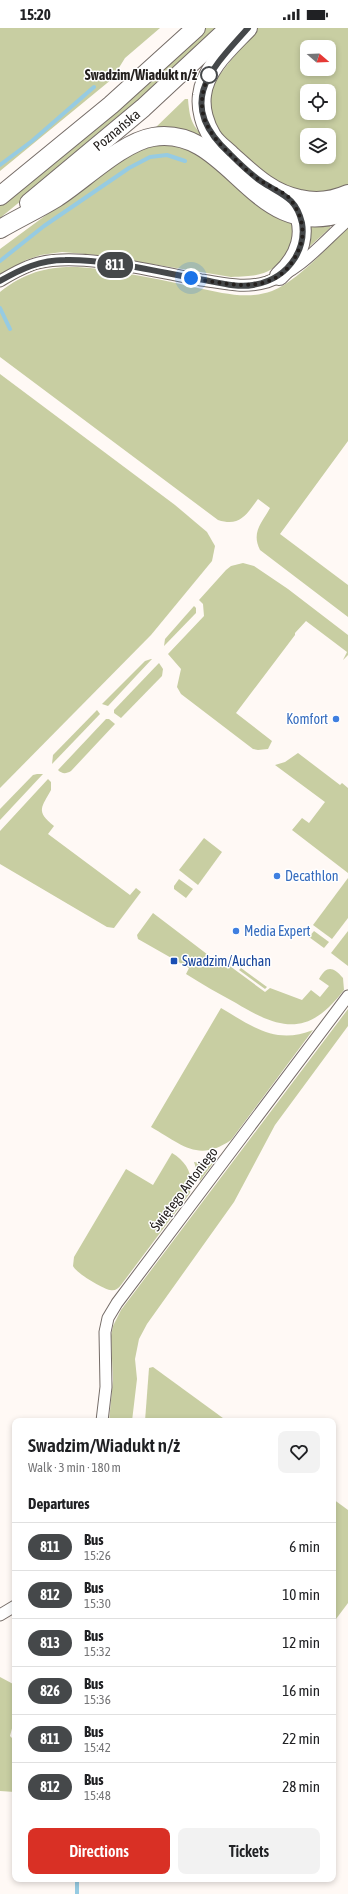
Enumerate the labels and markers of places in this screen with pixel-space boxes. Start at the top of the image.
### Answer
marker: Swadzim/Wiadukt n/ż [200,66,218,84]
place label: Swadzim/Wiadukt n/ż [85,67,197,83]
place label: Komfort [286,711,328,727]
marker: Komfort [331,714,341,724]
place label: Decathlon [285,868,339,884]
marker: Decathlon [272,871,282,881]
place label: Media Expert [244,923,311,939]
marker: Media Expert [231,926,241,936]
place label: Swadzim/Auchan [182,953,271,969]
marker: Swadzim/Auchan [169,956,179,966]

